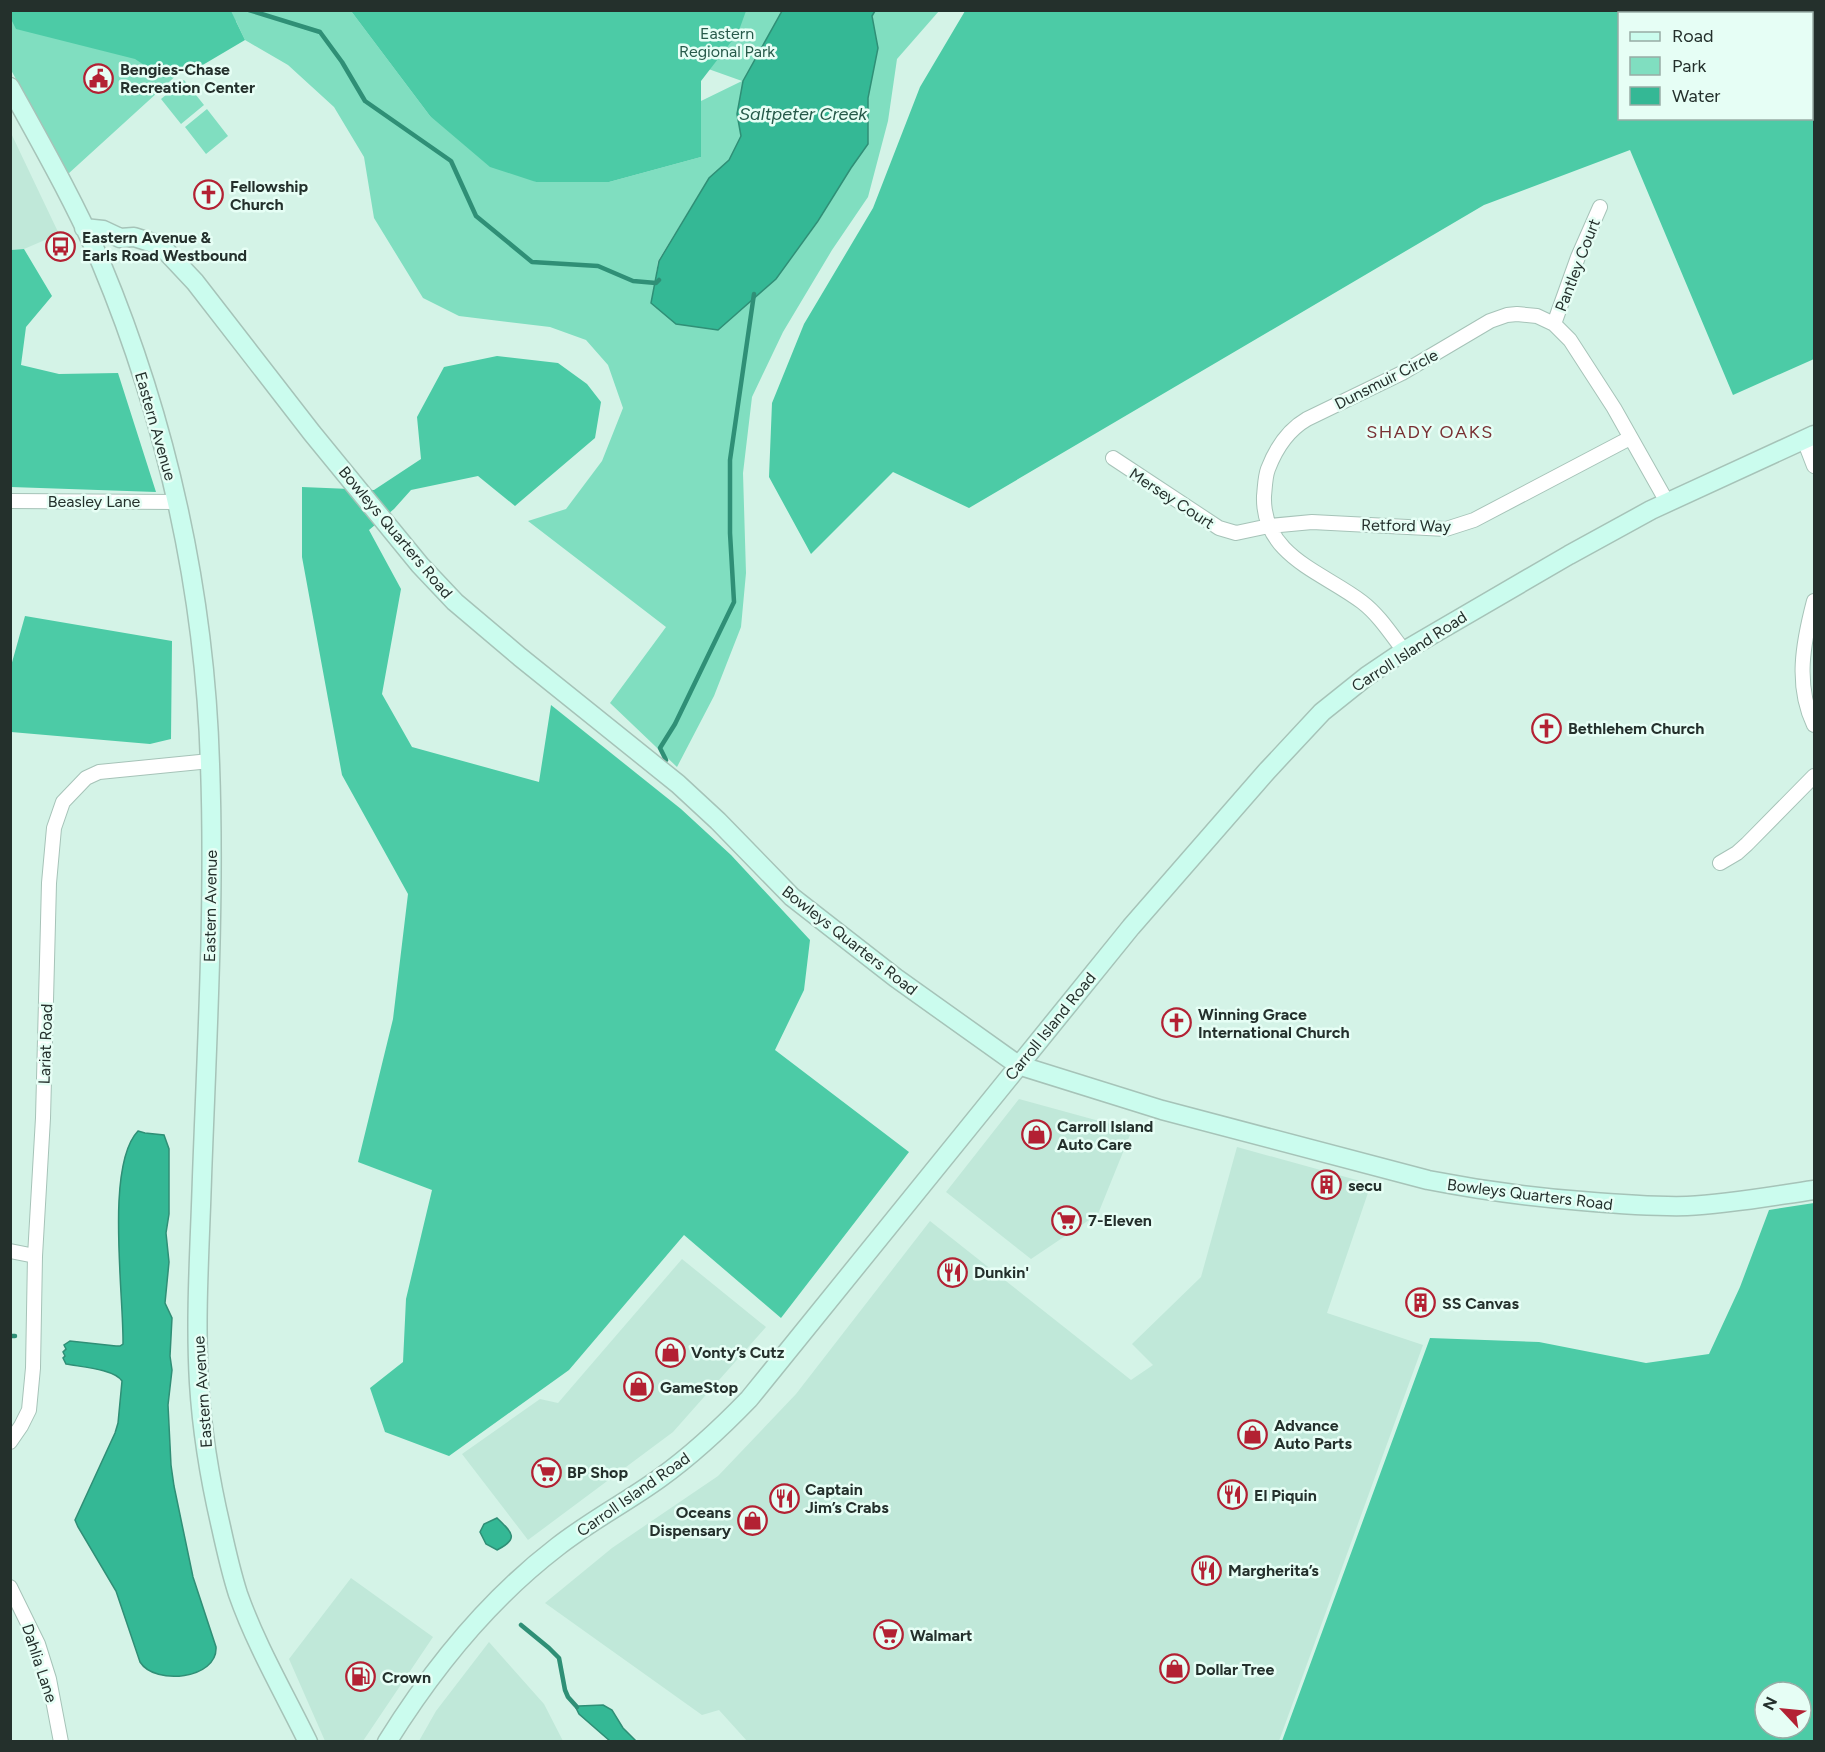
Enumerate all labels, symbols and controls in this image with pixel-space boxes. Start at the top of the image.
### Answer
legend [1618,12,1813,120]
park label: Eastern Regional Park [679,24,775,61]
text: Road [1672,25,1713,47]
text: Park [1672,55,1707,77]
place label: Bengies-Chase Recreation Center [120,60,255,97]
public building icon: Bengies-Chase Recreation Center [83,62,115,94]
text: Water [1672,85,1720,107]
water label: Saltpeter Creek [739,103,868,125]
place label: Fellowship Church [230,177,309,214]
church icon: Fellowship Church [193,179,225,211]
street label: Pantley Court [1551,216,1604,314]
place label: Eastern Avenue & Earls Road Westbound [82,228,247,265]
bus stop icon: Eastern Avenue & Earls Road Westbound [45,230,77,262]
street label: Dunsmuir Circle [1331,345,1441,414]
street label: Eastern Avenue [131,370,180,483]
district label: SHADY OAKS [1366,421,1494,443]
street label: Bowleys Quarters Road [335,462,456,602]
street label: Mersey Court [1126,464,1218,533]
street label: Beasley Lane [48,492,141,511]
street label: Retford Way [1361,515,1452,536]
street label: Carroll Island Road [1348,607,1470,696]
church icon: Bethlehem Church [1531,712,1563,744]
place label: Bethlehem Church [1568,719,1704,738]
street label: Eastern Avenue [200,849,221,962]
street label: Bowleys Quarters Road [778,882,921,999]
street label: Carroll Island Road [1001,969,1100,1084]
street label: Lariat Road [35,1003,56,1085]
place label: Winning Grace International Church [1198,1005,1350,1042]
church icon: Winning Grace International Church [1161,1007,1193,1039]
place label: Carroll Island Auto Care [1057,1117,1153,1154]
shop icon: Carroll Island Auto Care [1020,1119,1052,1151]
building icon: secu [1311,1169,1343,1201]
street label: Bowleys Quarters Road [1446,1175,1614,1214]
place label: secu [1348,1176,1382,1195]
supermarket icon: 7-Eleven [1051,1204,1083,1236]
place label: 7-Eleven [1088,1211,1152,1230]
restaurant icon: Dunkin' [937,1256,969,1288]
place label: Dunkin' [974,1263,1029,1282]
building icon: SS Canvas [1405,1287,1437,1319]
place label: SS Canvas [1442,1294,1519,1313]
street label: Eastern Avenue [189,1335,216,1449]
shop icon: Vonty’s Cutz [654,1336,686,1368]
place label: Vonty’s Cutz [691,1343,785,1362]
shop icon: GameStop [623,1371,655,1403]
place label: GameStop [660,1378,739,1397]
place label: Advance Auto Parts [1274,1416,1352,1453]
shop icon: Advance Auto Parts [1237,1418,1269,1450]
street label: Carroll Island Road [573,1448,693,1540]
supermarket icon: BP Shop [530,1456,562,1488]
place label: BP Shop [567,1463,628,1482]
restaurant icon: El Piquin [1217,1479,1249,1511]
place label: Captain Jim’s Crabs [805,1480,889,1517]
restaurant icon: Captain Jim’s Crabs [768,1482,800,1514]
place label: El Piquin [1254,1486,1317,1505]
place label: Oceans Dispensary [649,1503,732,1540]
shop icon: Oceans Dispensary [736,1505,768,1537]
restaurant icon: Margherita’s [1191,1554,1223,1586]
place label: Margherita’s [1228,1561,1319,1580]
supermarket icon: Walmart [873,1619,905,1651]
street label: Dahlia Lane [18,1621,61,1705]
place label: Walmart [910,1626,973,1645]
shop icon: Dollar Tree [1158,1653,1190,1685]
place label: Dollar Tree [1195,1660,1274,1679]
fuel station icon: Crown [345,1661,377,1693]
place label: Crown [382,1668,431,1687]
north arrow [1753,1680,1813,1740]
text: N [1759,1694,1781,1713]

